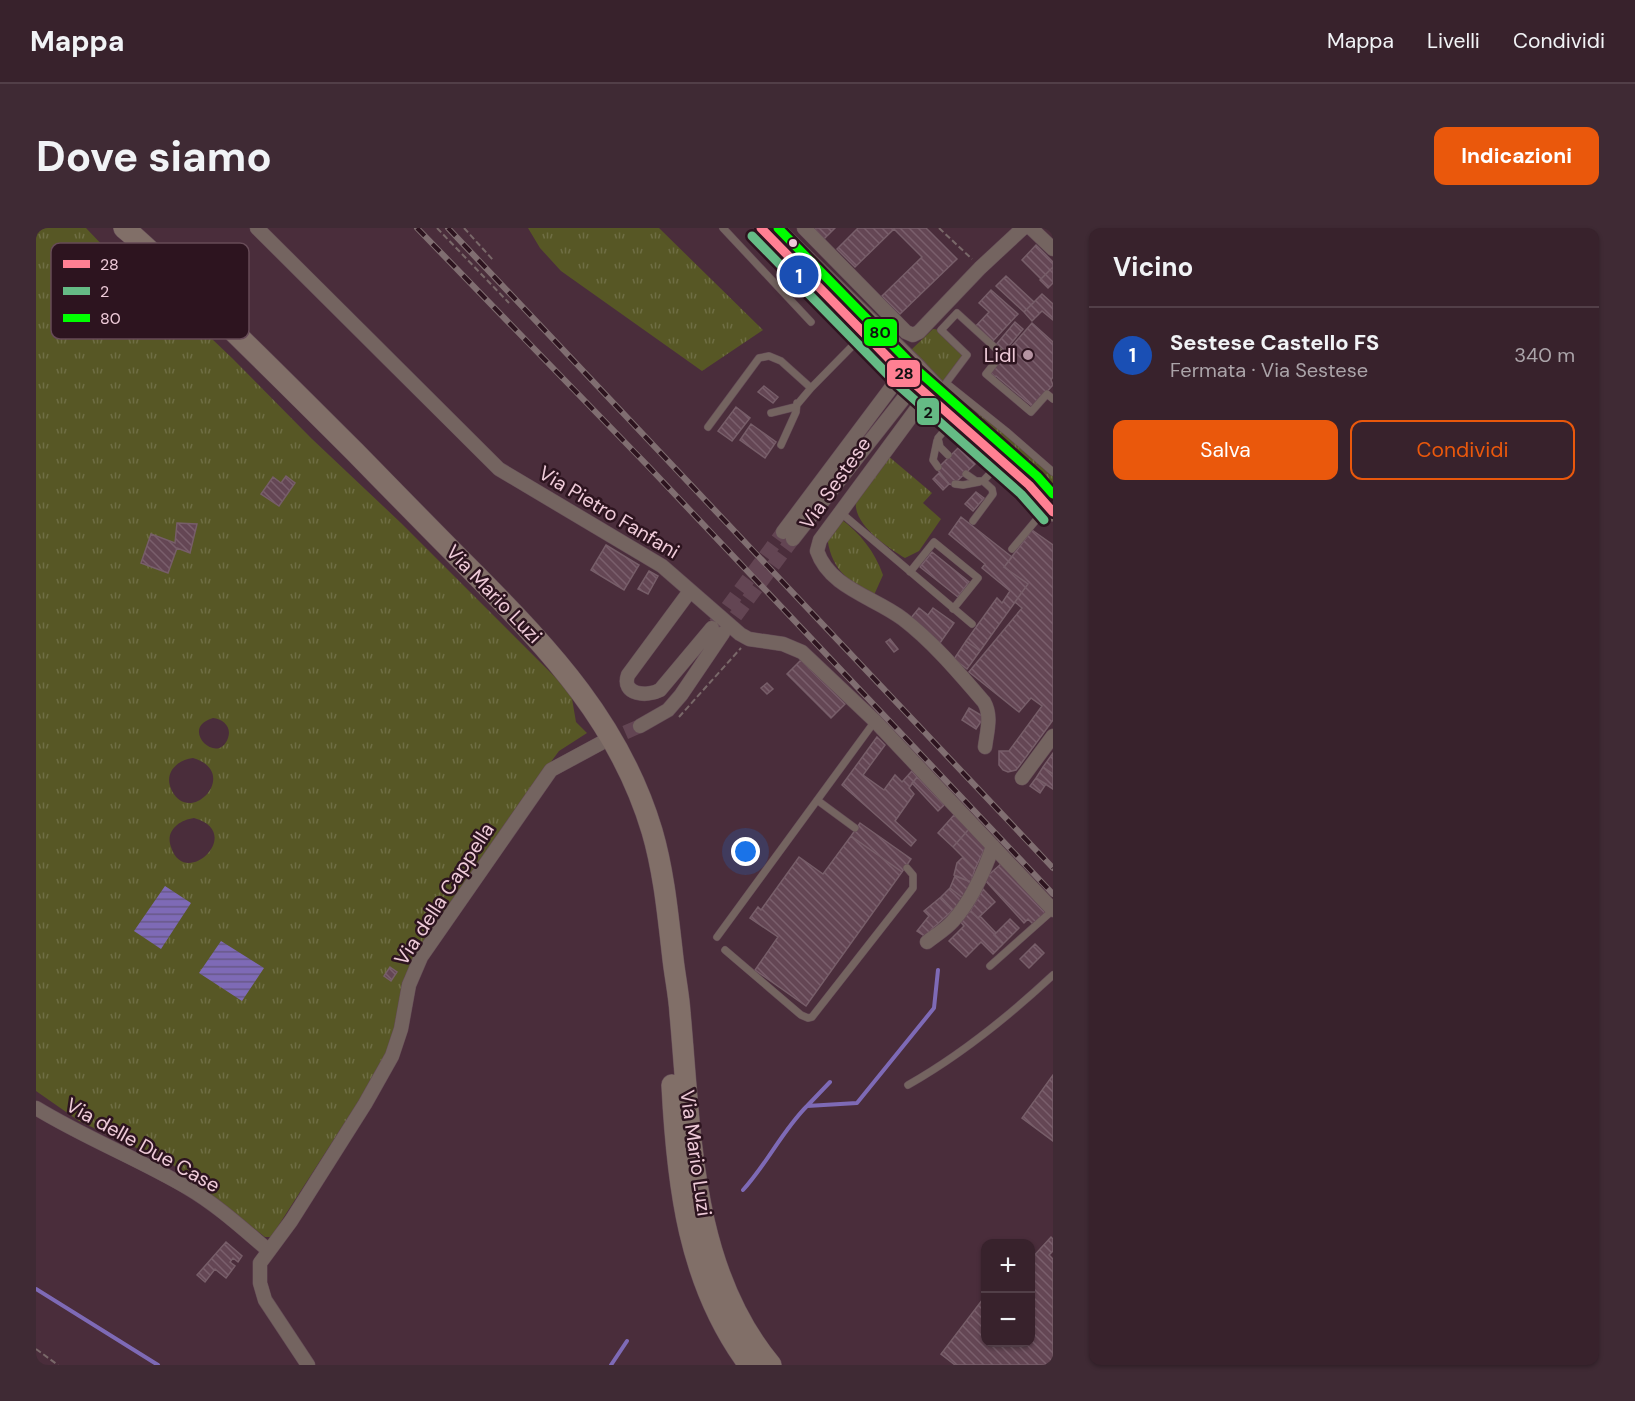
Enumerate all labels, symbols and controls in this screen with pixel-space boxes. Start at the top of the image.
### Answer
text: Mappa [30,23,124,60]
text: Mappa [1327,27,1394,55]
text: Livelli [1427,27,1480,55]
text: Condividi [1513,27,1605,55]
button: Indicazioni [1434,127,1599,185]
text: Dove siamo [36,129,272,184]
unlabelled marker [787,237,799,249]
legend [51,243,249,339]
text: Vicino [1113,250,1193,284]
pin: 1 [780,252,819,298]
text: 28 [100,254,119,275]
text: 2 [100,281,109,302]
text: 80 [100,308,121,329]
line badge: 80 [863,318,898,347]
text: 80 [869,322,891,343]
text: Sestese Castello FS [1170,328,1379,357]
place label: Lidl [984,342,1016,368]
text: 1 [1129,342,1136,368]
text: 340 m [1514,342,1575,368]
marker: Lidl [1021,348,1035,362]
text: Fermata · Via Sestese [1170,357,1368,383]
line badge: 28 [886,359,921,388]
text: 28 [894,363,914,384]
line badge: 2 [916,397,940,426]
text: 2 [923,402,933,423]
button: Salva [1113,420,1338,480]
button: Condividi [1350,420,1575,480]
street label: Via Sestese [794,432,876,534]
street label: Via Pietro Fanfani [534,460,684,564]
street label: Via Mario Luzi [440,539,548,649]
street label: Via della Cappella [388,818,500,970]
your location [731,837,760,866]
street label: Via Mario Luzi [674,1088,718,1218]
street label: Via delle Due Case [61,1092,225,1198]
map controls [981,1239,1035,1347]
button: + [981,1239,1035,1293]
button: − [981,1293,1035,1347]

